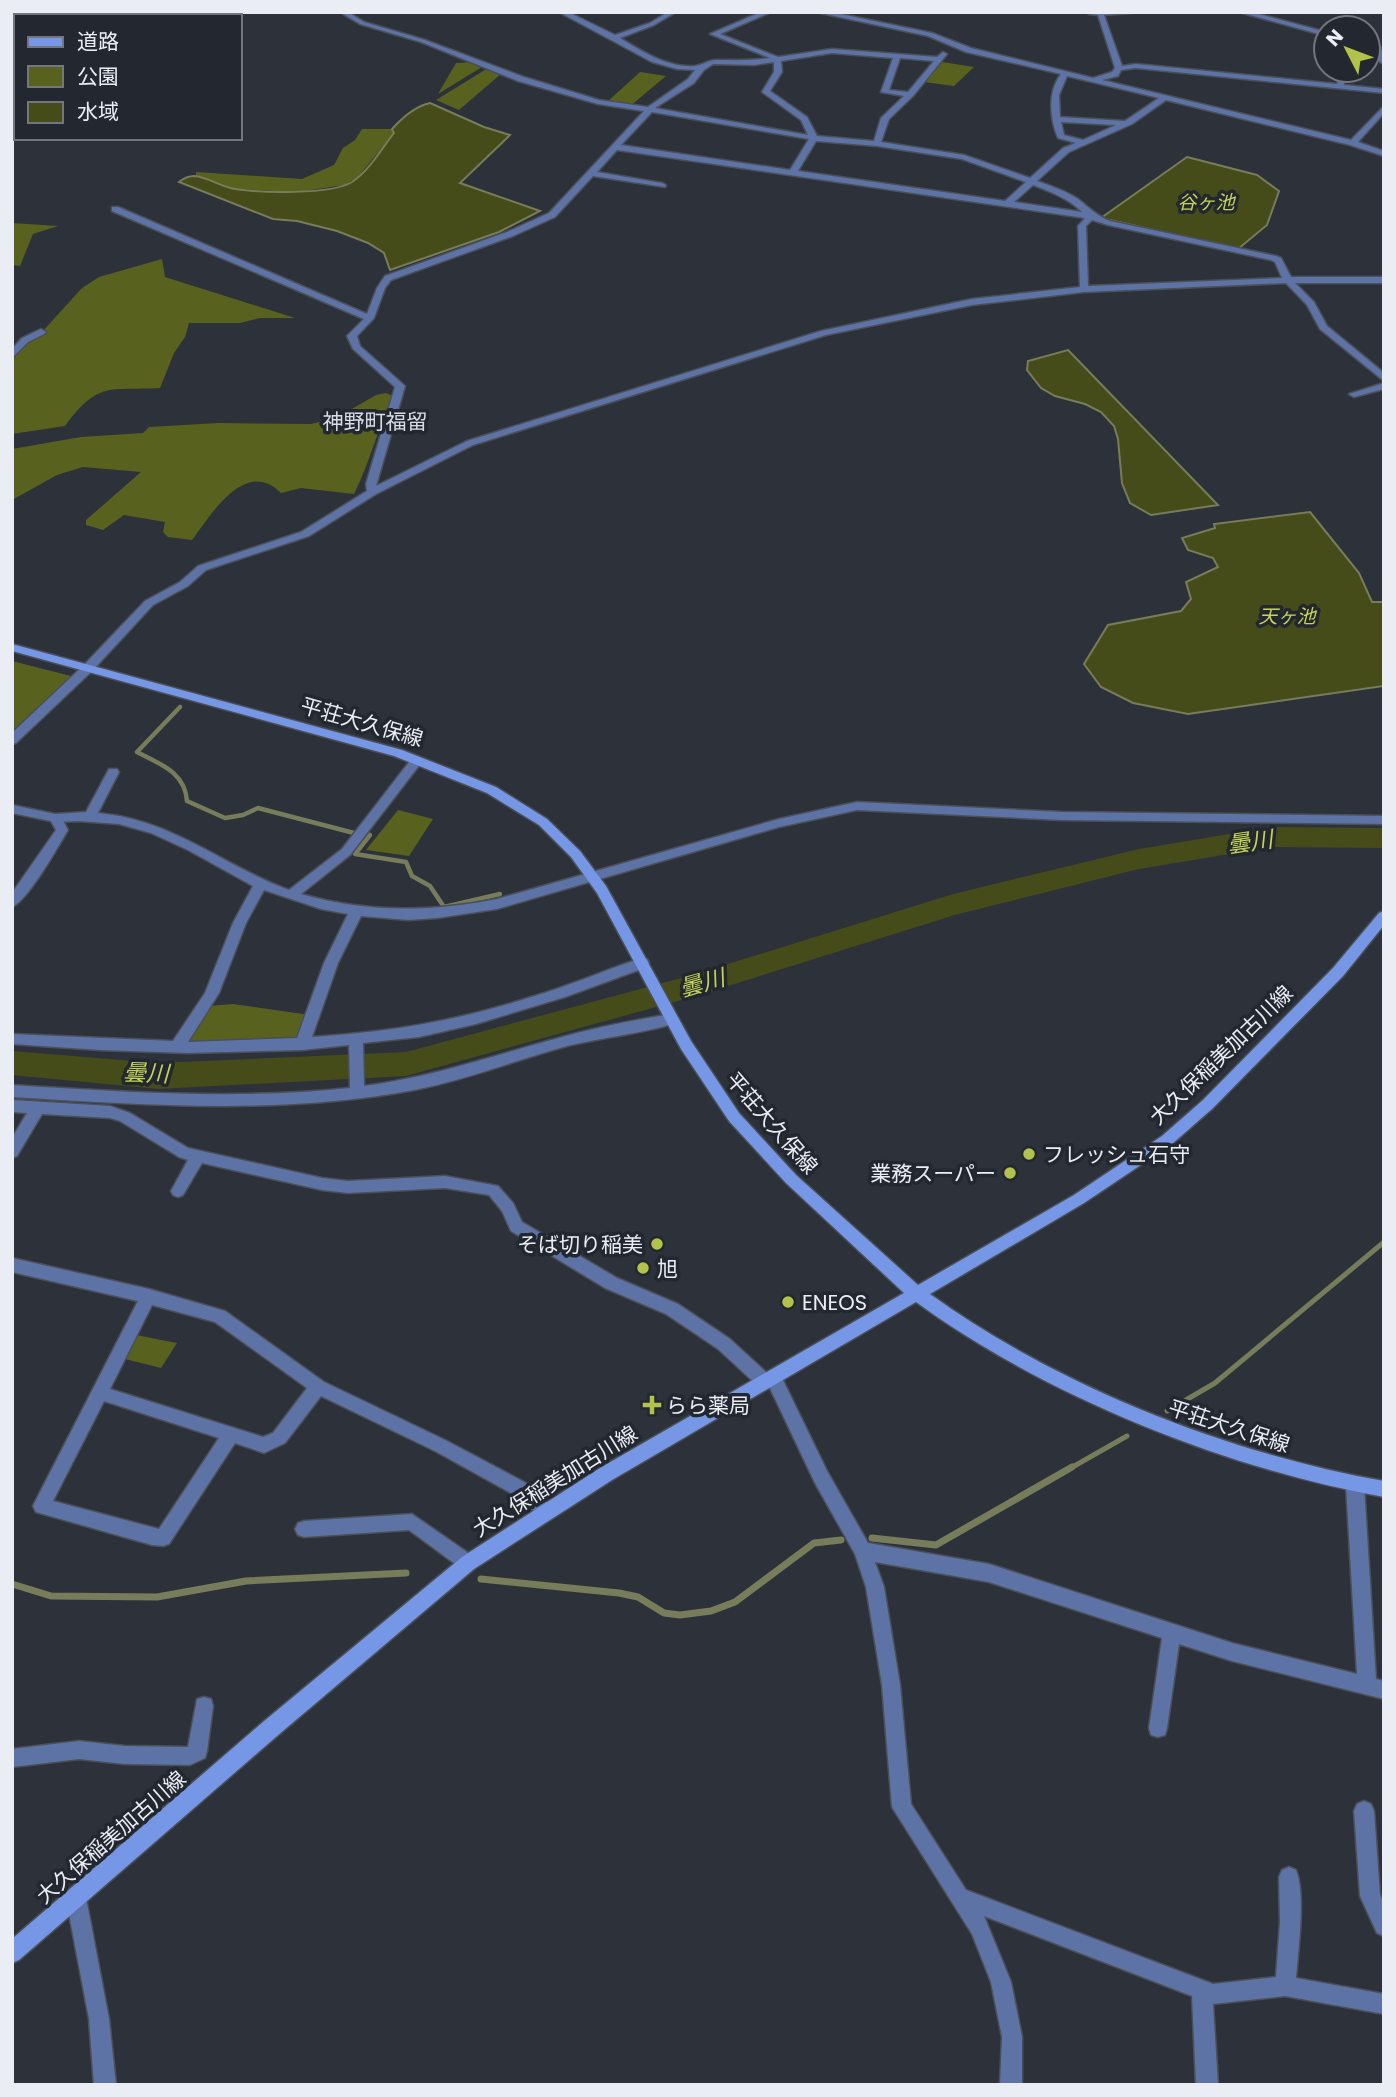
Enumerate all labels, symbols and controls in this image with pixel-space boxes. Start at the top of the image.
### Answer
legend [14,14,242,140]
north arrow [1312,14,1382,84]
text: N [1320,24,1350,52]
text: 道路 [77,27,119,56]
text: 公園 [77,62,119,91]
text: 水域 [77,97,119,126]
water label: 谷ヶ池 [1177,189,1236,216]
district label: 神野町福留 [323,407,428,436]
water label: 天ヶ池 [1258,603,1317,630]
street label: 平荘大久保線 [297,691,427,753]
water label: 曇川 [1225,823,1278,861]
water label: 曇川 [675,960,731,1005]
street label: 大久保稲美加古川線 [1143,979,1299,1131]
water label: 曇川 [122,1056,173,1090]
street label: 平荘大久保線 [720,1066,824,1180]
place label: フレッシュ石守 [1043,1140,1190,1169]
marker: フレッシュ石守 [1021,1146,1037,1162]
place label: 業務スーパー [870,1159,996,1188]
marker: 業務スーパー [1002,1165,1018,1181]
place label: そば切り稲美 [517,1230,643,1259]
marker: そば切り稲美 [649,1236,665,1252]
place label: 旭 [657,1254,678,1283]
marker: 旭 [635,1260,651,1276]
place label: ENEOS [802,1288,867,1317]
marker: ENEOS [780,1294,796,1310]
place label: らら薬局 [666,1391,750,1420]
street label: 平荘大久保線 [1165,1393,1293,1459]
marker: らら薬局 [644,1397,660,1413]
street label: 大久保稲美加古川線 [467,1419,643,1543]
street label: 大久保稲美加古川線 [30,1764,192,1910]

